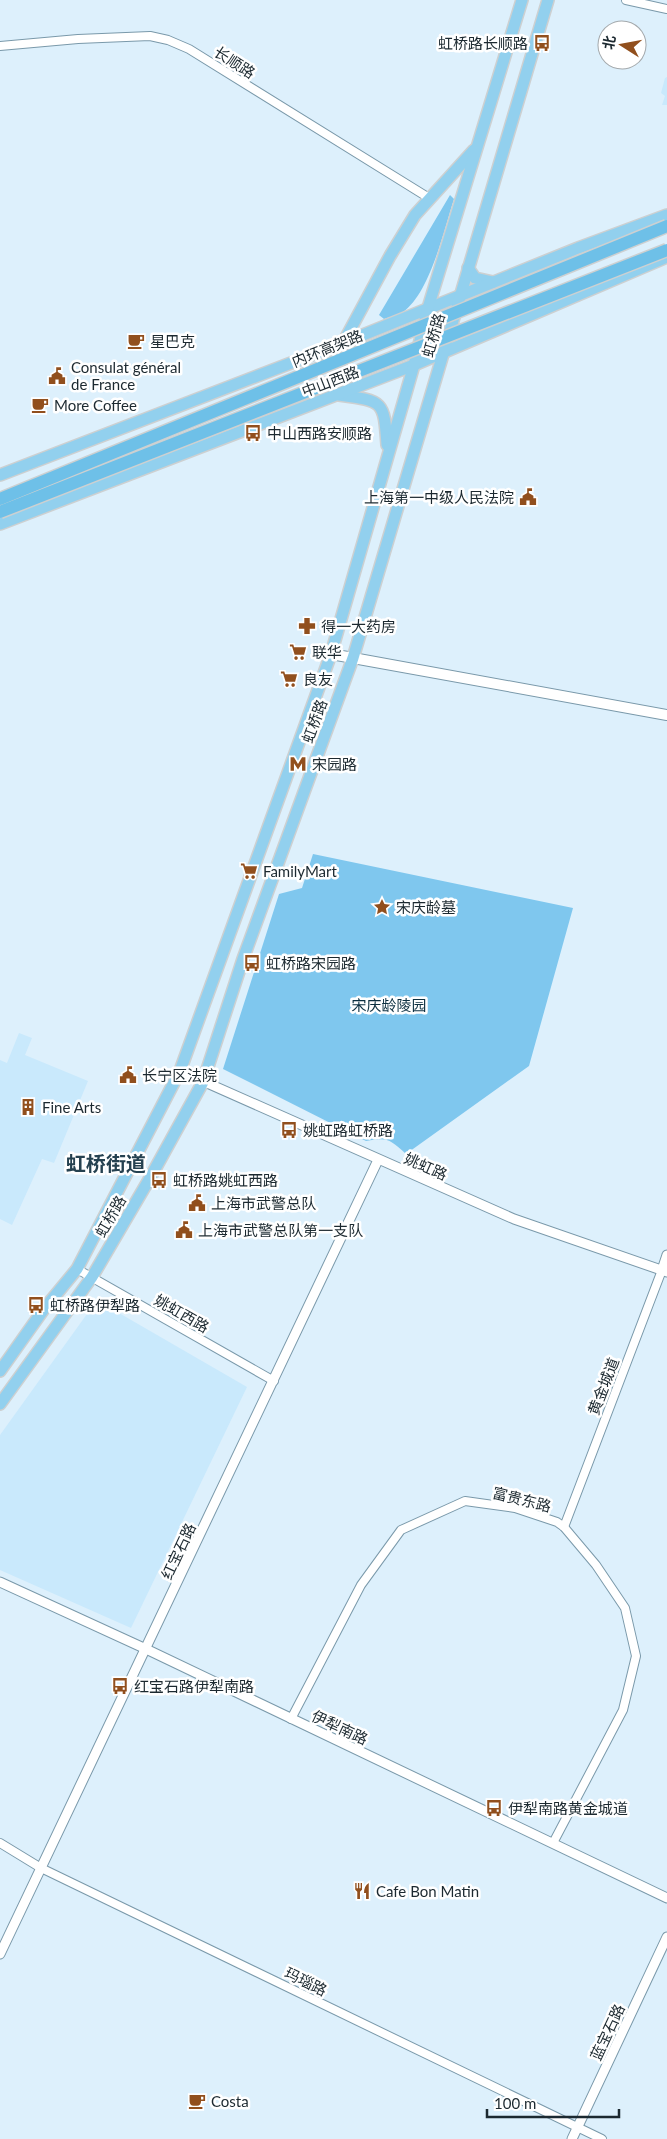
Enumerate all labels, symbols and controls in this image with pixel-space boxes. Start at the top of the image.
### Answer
north arrow [597,20,647,70]
bus stop icon: 虹桥路长顺路 [532,33,552,53]
place label: 虹桥路长顺路 [438,34,528,52]
text: 北 [599,34,618,51]
street label: 长顺路 [211,42,259,82]
street label: 虹桥路 [418,311,448,359]
street label: 内环高架路 [289,326,365,370]
cafe icon: 星巴克 [126,331,146,351]
place label: 星巴克 [150,332,195,350]
place label: Consulat général de France [71,358,181,393]
street label: 中山西路 [299,362,361,400]
public building icon: Consulat général de France [47,366,67,386]
cafe icon: More Coffee [30,395,50,415]
place label: More Coffee [54,396,137,414]
bus stop icon: 中山西路安顺路 [243,423,263,443]
place label: 中山西路安顺路 [267,424,372,442]
public building icon: 上海第一中级人民法院 [518,487,538,507]
place label: 上海第一中级人民法院 [364,488,514,506]
pharmacy icon: 得一大药房 [297,616,317,636]
place label: 得一大药房 [321,617,396,635]
supermarket icon: 联华 [288,642,308,662]
place label: 联华 [312,643,342,661]
supermarket icon: 良友 [279,669,299,689]
place label: 良友 [303,670,333,688]
street label: 虹桥路 [298,697,330,745]
metro station icon: 宋园路 [288,754,308,774]
place label: 宋园路 [312,755,357,773]
supermarket icon: FamilyMart [239,861,259,881]
place label: FamilyMart [263,862,338,880]
place icon: 宋庆龄墓 [372,897,392,917]
place label: 宋庆龄墓 [396,898,456,916]
bus stop icon: 虹桥路宋园路 [242,953,262,973]
place label: 虹桥路宋园路 [266,954,356,972]
park label: 宋庆龄陵园 [351,996,427,1014]
public building icon: 长宁区法院 [118,1065,138,1085]
place label: 长宁区法院 [142,1066,217,1084]
building icon: Fine Arts [18,1097,38,1117]
place label: Fine Arts [42,1098,101,1116]
bus stop icon: 姚虹路虹桥路 [279,1120,299,1140]
place label: 姚虹路虹桥路 [303,1121,393,1139]
street label: 姚虹路 [402,1149,450,1183]
district label: 虹桥街道 [66,1151,146,1175]
bus stop icon: 虹桥路姚虹西路 [149,1170,169,1190]
place label: 虹桥路姚虹西路 [173,1171,278,1189]
street label: 虹桥路 [91,1192,129,1240]
public building icon: 上海市武警总队 [187,1193,207,1213]
place label: 上海市武警总队 [211,1194,316,1212]
public building icon: 上海市武警总队第一支队 [174,1220,194,1240]
place label: 上海市武警总队第一支队 [198,1221,363,1239]
street label: 姚虹西路 [152,1290,212,1336]
bus stop icon: 虹桥路伊犁路 [26,1295,46,1315]
place label: 虹桥路伊犁路 [50,1296,140,1314]
street label: 黄金城道 [584,1355,622,1417]
street label: 富贵东路 [491,1483,553,1515]
street label: 红宝石路 [157,1520,199,1582]
bus stop icon: 红宝石路伊犁南路 [110,1676,130,1696]
place label: 红宝石路伊犁南路 [134,1677,254,1695]
street label: 伊犁南路 [309,1706,371,1748]
bus stop icon: 伊犁南路黄金城道 [484,1798,504,1818]
place label: 伊犁南路黄金城道 [508,1799,628,1817]
restaurant icon: Cafe Bon Matin [352,1881,372,1901]
place label: Cafe Bon Matin [376,1882,479,1900]
street label: 玛瑙路 [282,1963,330,1999]
street label: 蓝宝石路 [586,2001,628,2063]
scale bar [487,2086,620,2118]
cafe icon: Costa [187,2091,207,2111]
place label: Costa [211,2092,249,2110]
text: 100 m [494,2094,536,2112]

